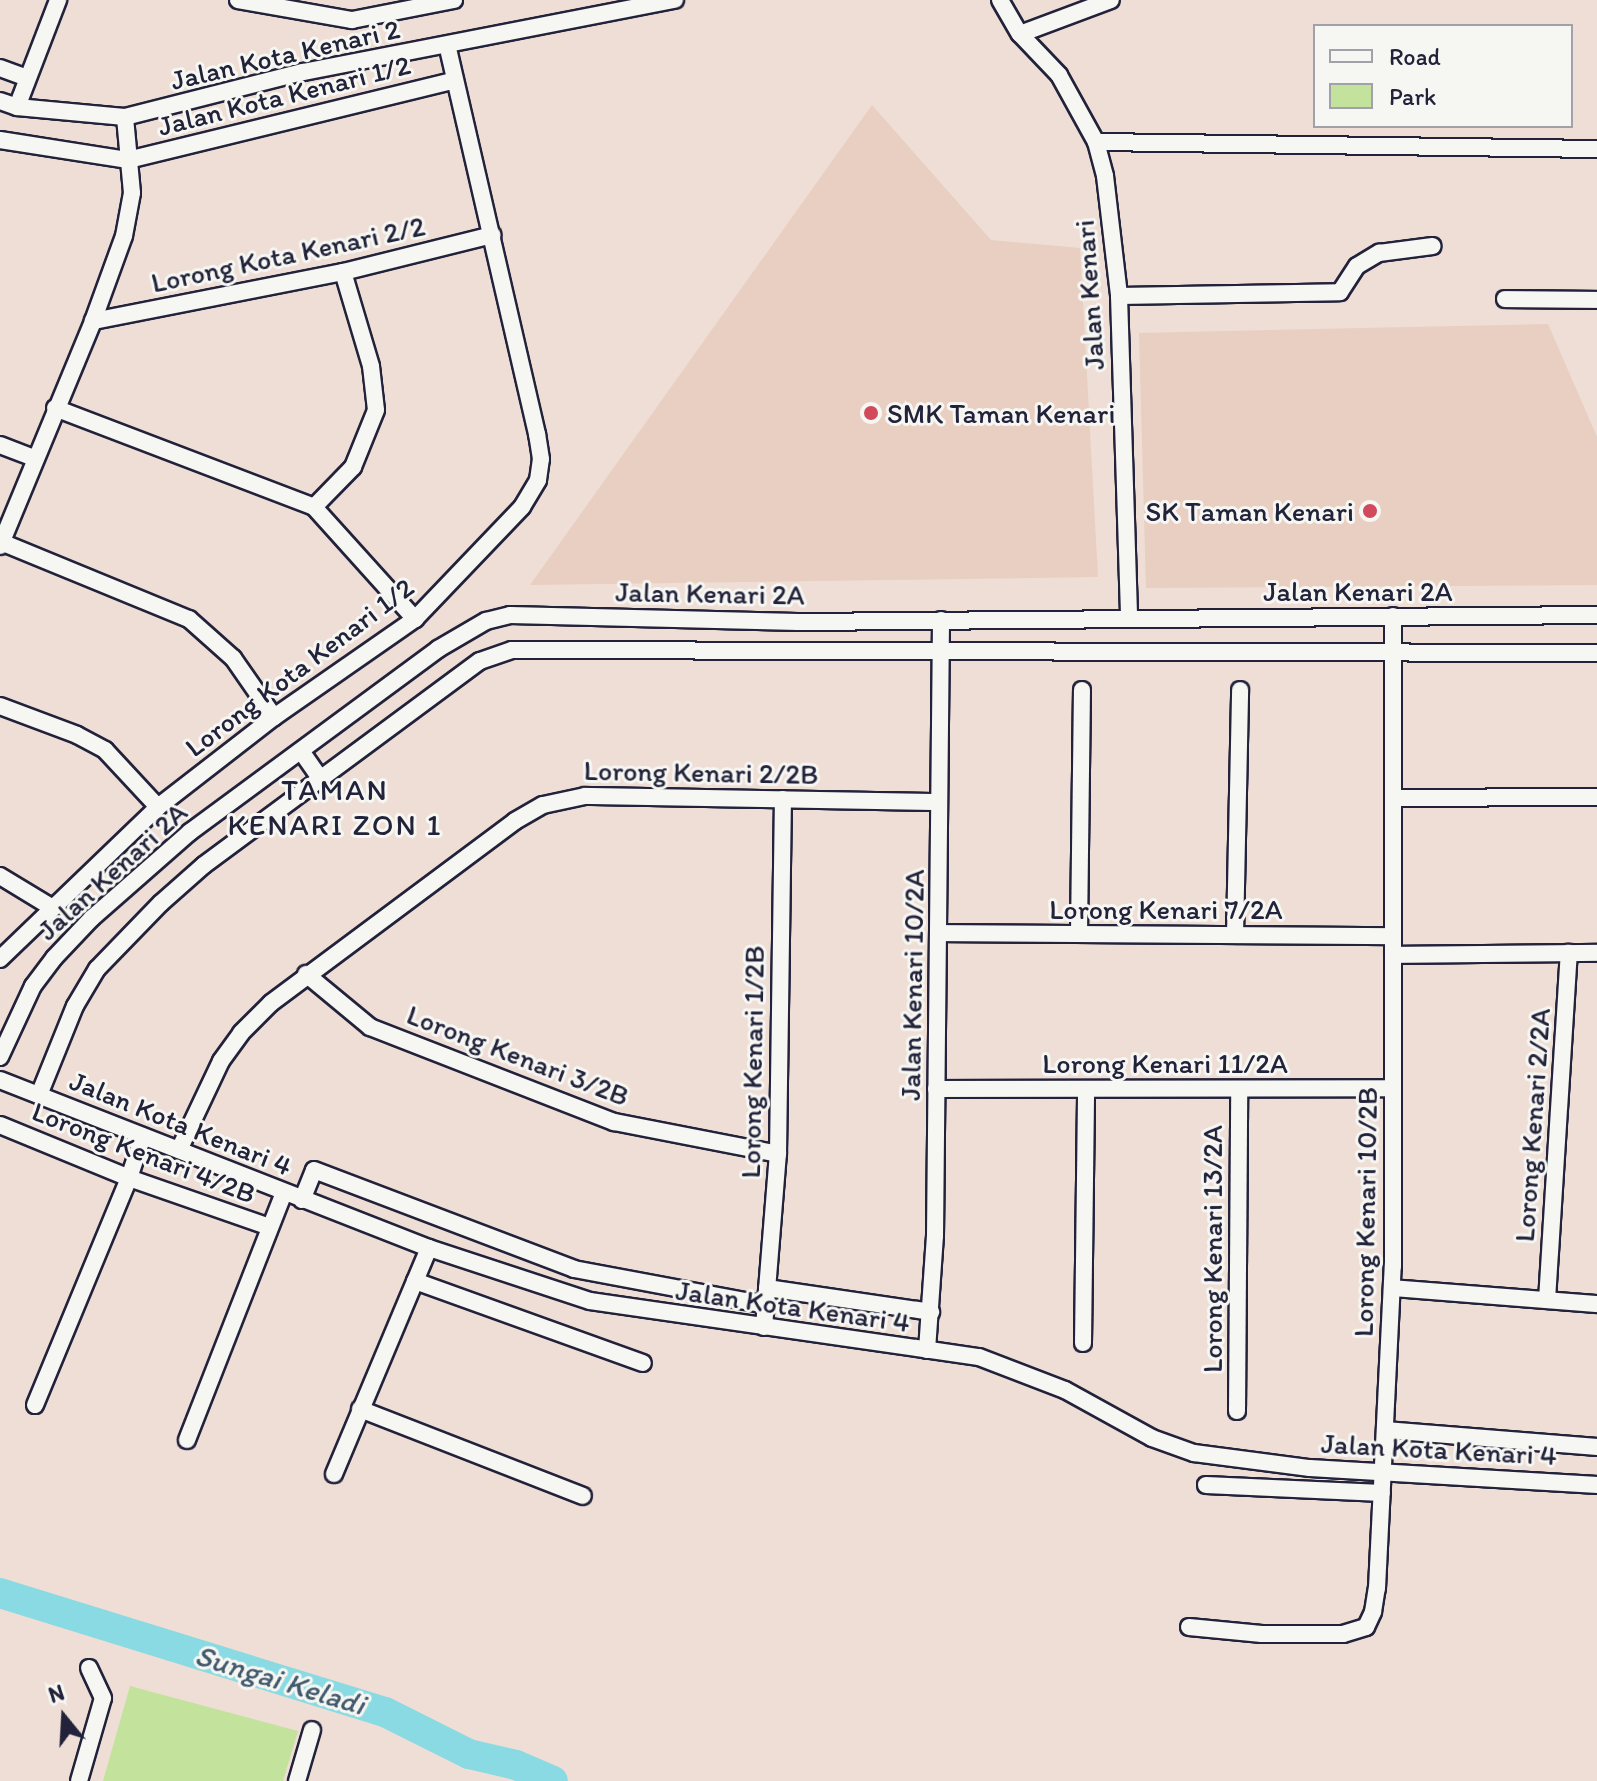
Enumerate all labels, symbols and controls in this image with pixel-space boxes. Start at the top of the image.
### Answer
street label: Jalan Kota Kenari 2 [168,11,402,97]
legend [1313,24,1573,128]
text: Road [1389,42,1441,71]
street label: Jalan Kota Kenari 1/2 [155,48,413,142]
text: Park [1389,82,1436,111]
street label: Lorong Kota Kenari 2/2 [149,209,427,299]
street label: Jalan Kenari [1067,220,1111,370]
place label: SMK Taman Kenari [887,396,1114,430]
marker: SMK Taman Kenari [862,404,880,422]
place label: SK Taman Kenari [1150,494,1354,528]
marker: SK Taman Kenari [1361,502,1379,520]
street label: Lorong Kota Kenari 1/2 [179,571,419,763]
street label: Jalan Kenari 2A [1264,574,1452,608]
street label: Jalan Kenari 2A [616,575,804,611]
street label: Lorong Kenari 2/2B [584,753,818,791]
district label: TAMAN KENARI ZON 1 [227,772,443,842]
street label: Jalan Kenari 2A [31,796,193,946]
street label: Jalan Kenari 10/2A [893,870,931,1100]
street label: Lorong Kenari 7/2A [1050,892,1282,926]
street label: Lorong Kenari 1/2B [733,946,771,1178]
street label: Lorong Kenari 3/2B [403,997,633,1113]
street label: Lorong Kenari 2/2A [1507,1008,1557,1242]
street label: Lorong Kenari 11/2A [1043,1046,1287,1080]
street label: Jalan Kota Kenari 4 [66,1063,296,1183]
street label: Lorong Kenari 10/2B [1346,1087,1384,1337]
street label: Lorong Kenari 4/2B [28,1094,260,1210]
street label: Lorong Kenari 13/2A [1195,1126,1229,1372]
street label: Jalan Kota Kenari 4 [675,1273,911,1339]
street label: Jalan Kota Kenari 4 [1321,1426,1557,1472]
water label: Sungai Keladi [191,1637,369,1723]
north arrow [24,1677,104,1757]
text: N [45,1679,68,1709]

